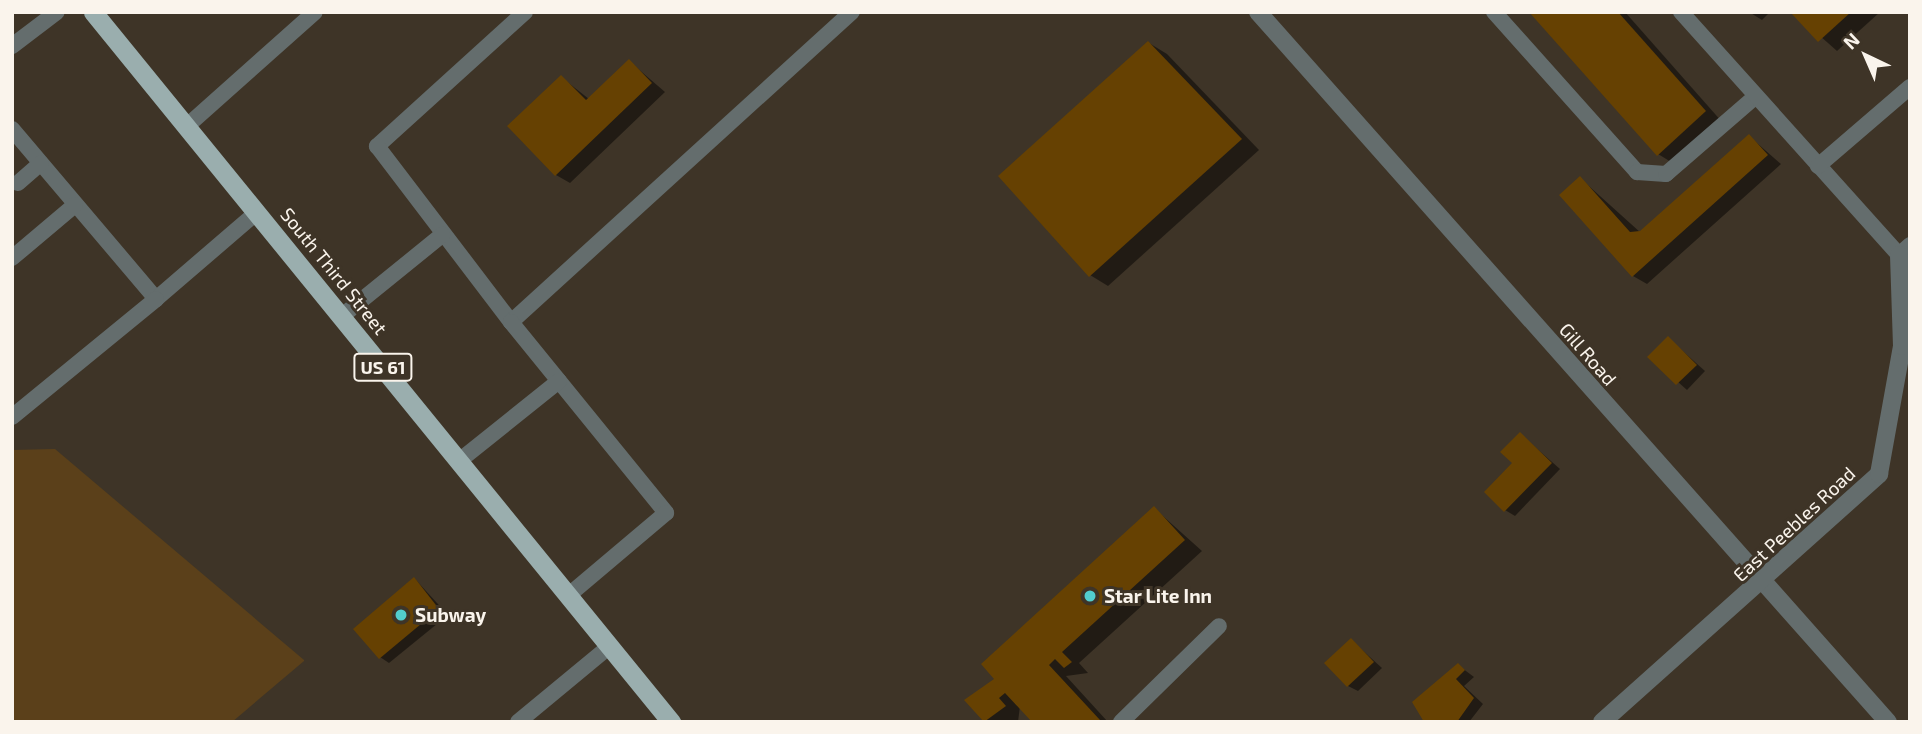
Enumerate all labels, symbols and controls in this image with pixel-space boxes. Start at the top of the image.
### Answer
north arrow [1831,21,1901,91]
text: N [1838,27,1864,54]
street label: South Third Street [276,203,392,339]
street label: Gill Road [1554,318,1622,390]
road number: US 61 [353,352,413,382]
street label: East Peebles Road [1728,462,1860,586]
place label: Star Lite Inn [1104,585,1212,607]
marker: Star Lite Inn [1082,588,1098,604]
place label: Subway [415,604,486,626]
marker: Subway [393,607,409,623]

